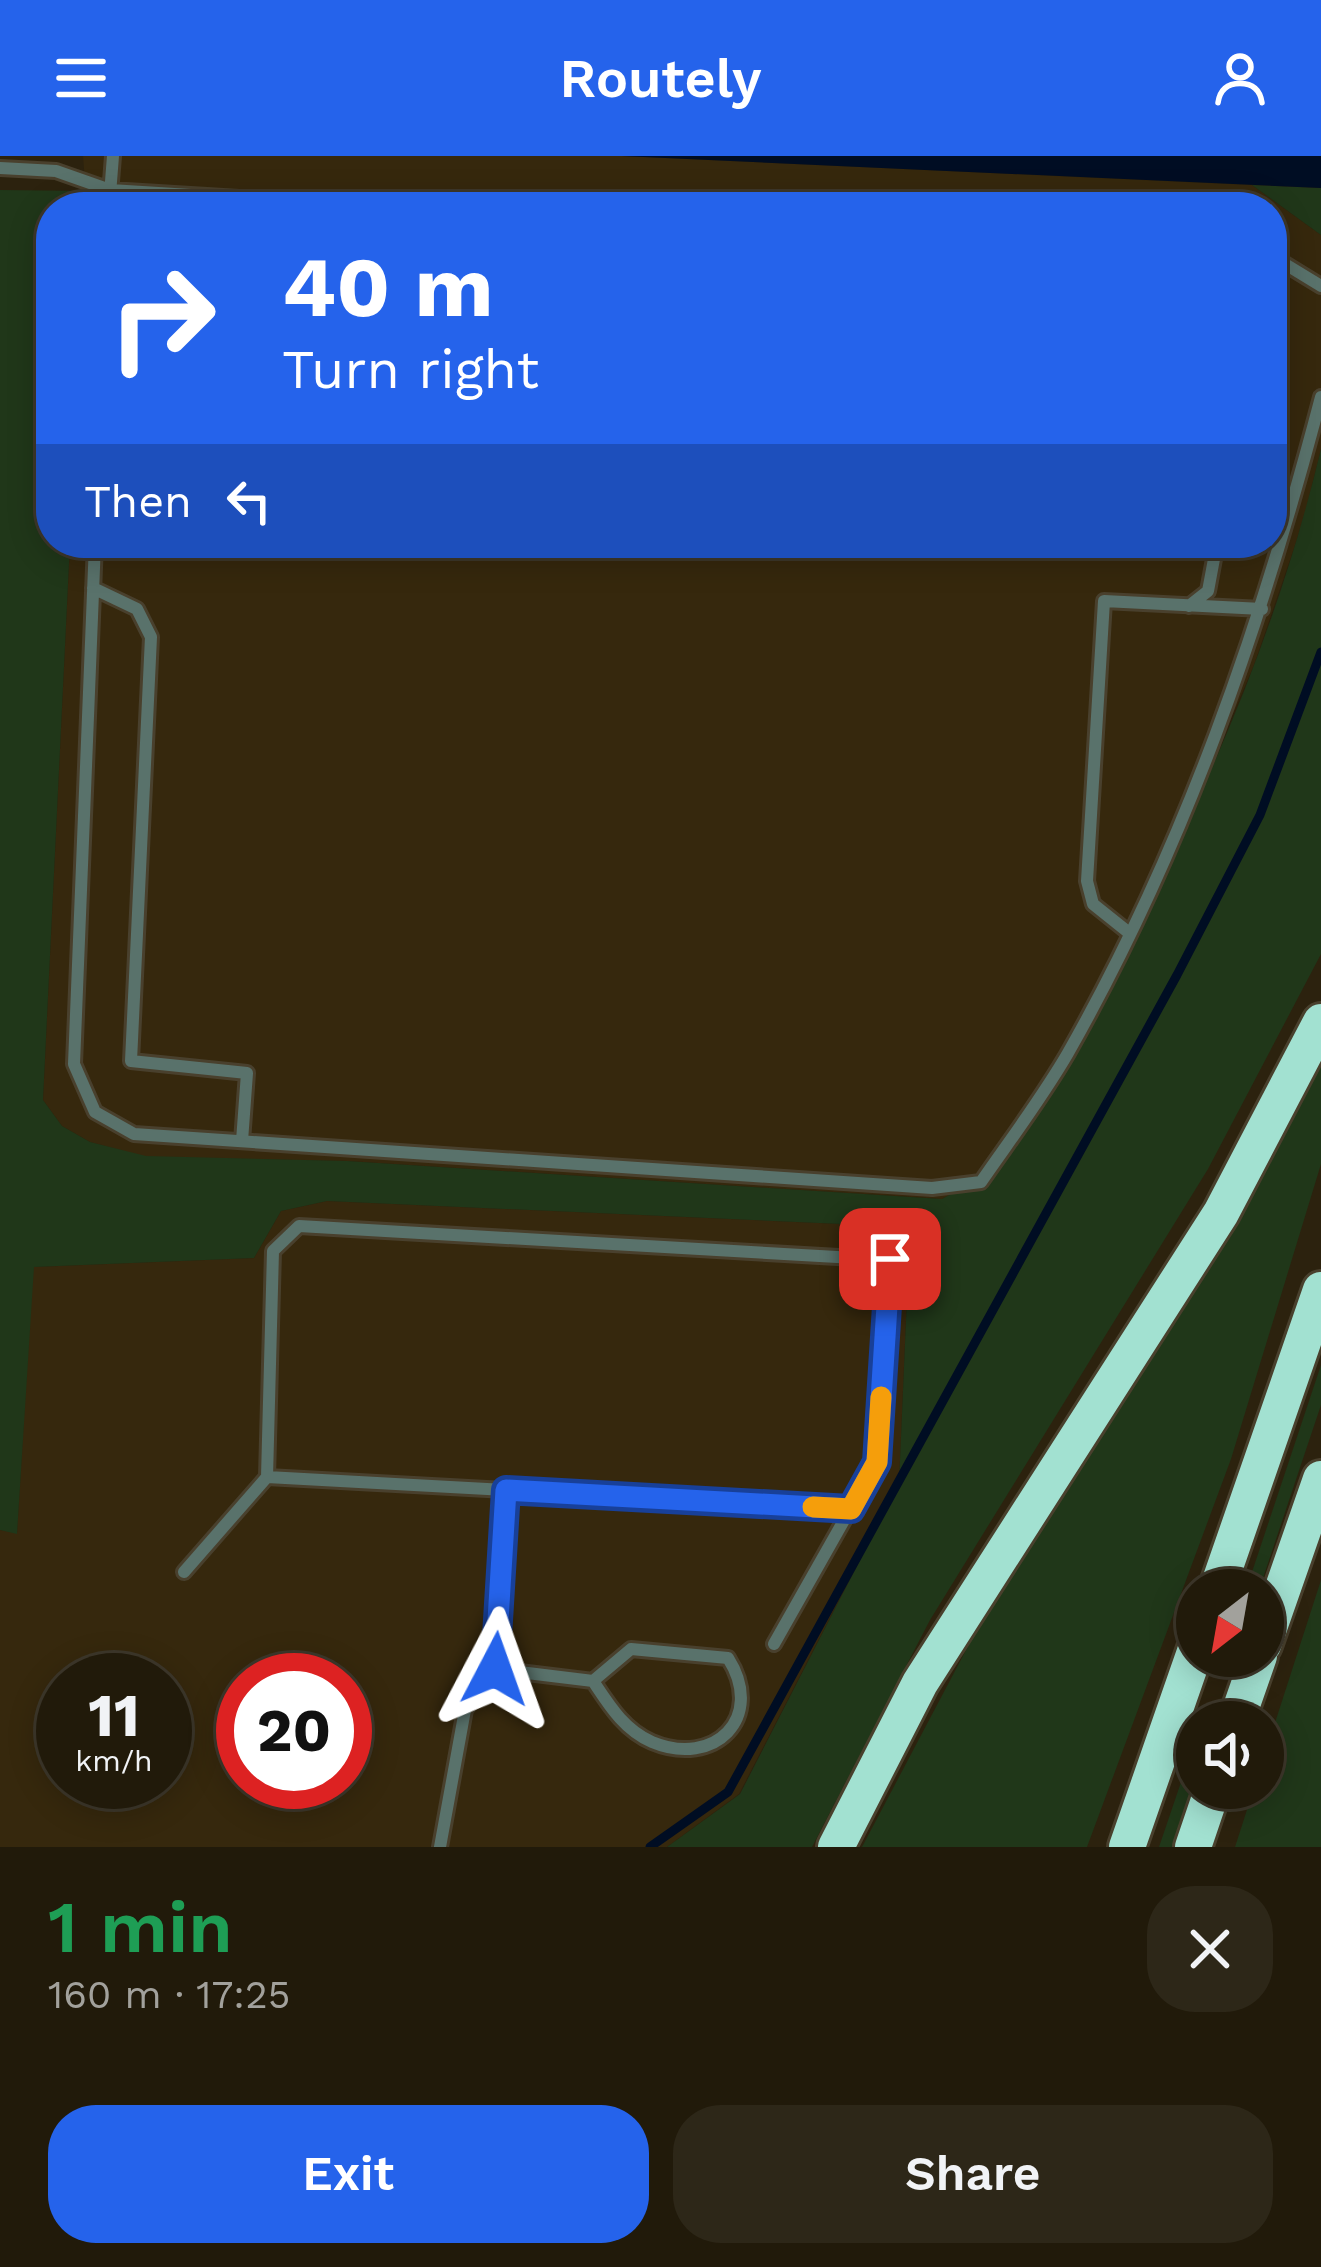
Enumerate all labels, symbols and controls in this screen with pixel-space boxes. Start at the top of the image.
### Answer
icon: menu [48,45,114,111]
icon: person [1207,45,1273,111]
text: Routely [559,47,762,110]
text: 40 m [282,238,493,336]
icon: right [84,240,240,396]
text: Turn right [282,338,539,401]
icon: left [216,468,282,534]
text: Then [84,475,192,528]
pin [839,1208,941,1310]
icon: arrive [857,1226,923,1292]
north arrow [1176,1569,1284,1677]
map controls [1176,1569,1284,1809]
position arrow [432,1606,558,1732]
speed limit sign: 20 [216,1653,372,1809]
text: 11 [88,1680,140,1751]
button: sound [1176,1701,1284,1809]
text: km/h [75,1743,153,1778]
text: 1 min [48,1885,233,1969]
button: close [1147,1886,1273,2012]
text: 160 m · 17:25 [48,1972,290,2017]
button: Exit [48,2105,649,2243]
button: Share [673,2105,1273,2243]

